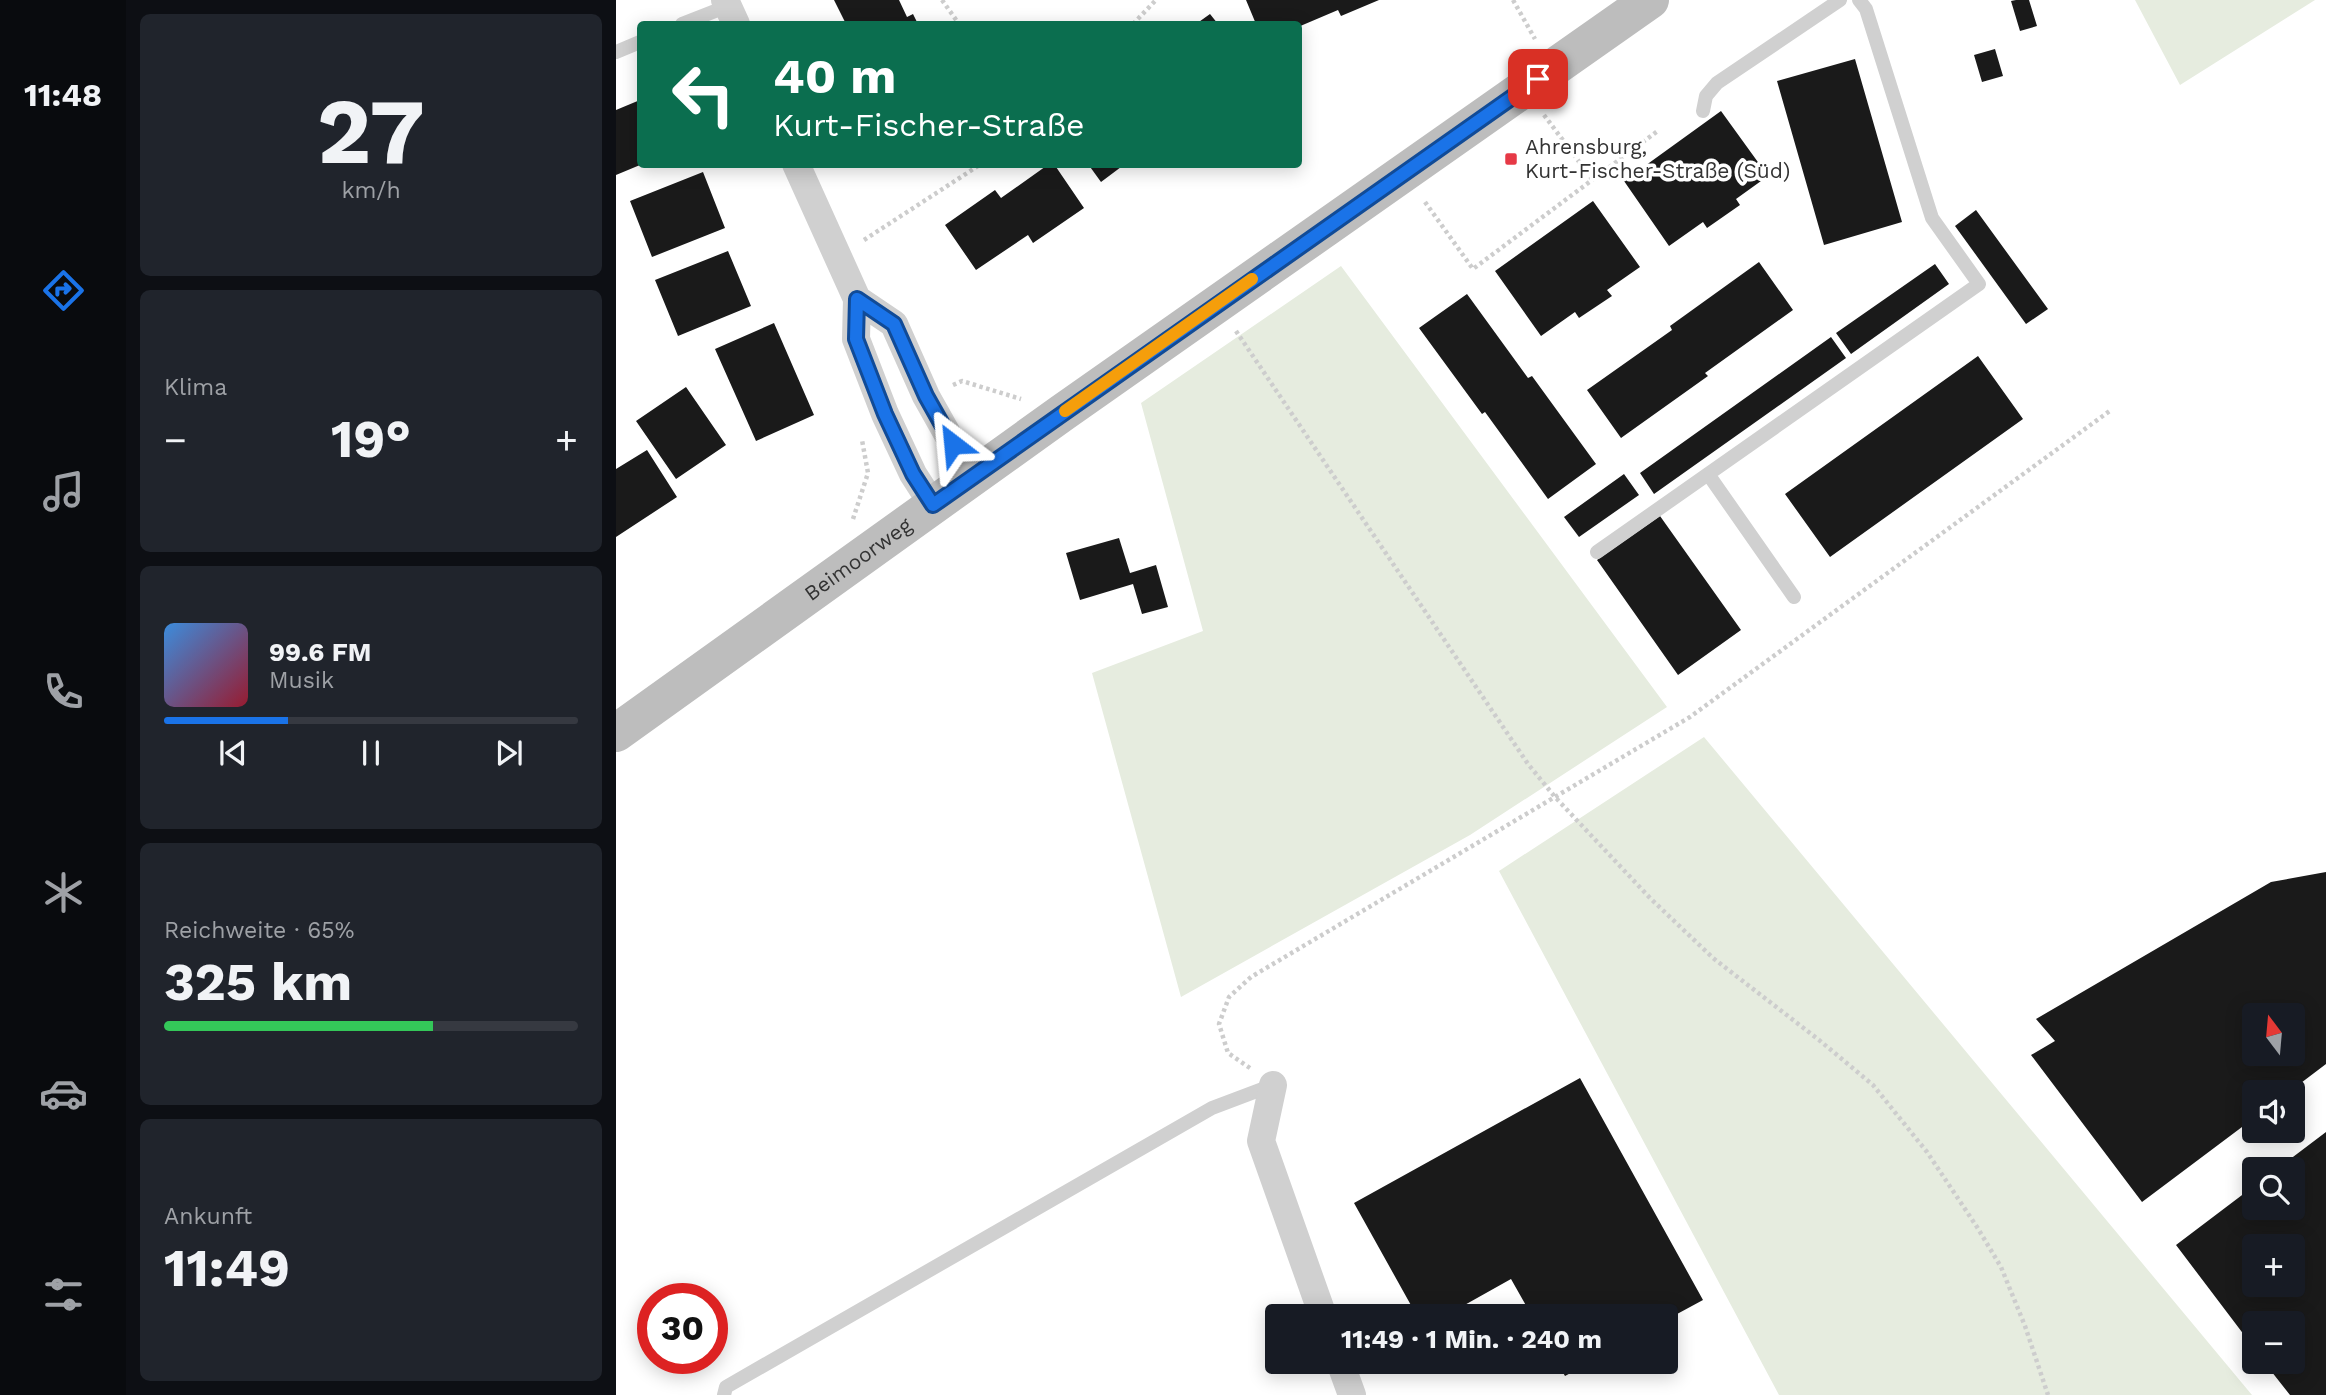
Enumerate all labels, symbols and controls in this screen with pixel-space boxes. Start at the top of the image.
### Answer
text: 40 m [773,47,896,105]
icon: left [658,49,749,140]
pin [1508,49,1568,109]
icon: arrive [1519,60,1557,98]
text: 11:48 [24,76,102,114]
text: 27 [317,78,425,185]
text: Kurt-Fischer-Straße [773,106,1085,144]
place label: Ahrensburg, Kurt-Fischer-Straße (Süd) [1525,134,1790,183]
marker: Ahrensburg, Kurt-Fischer-Straße (Süd) [1503,151,1519,167]
text: km/h [341,177,401,204]
icon: directions [39,266,88,315]
text: Klima [164,374,227,401]
position arrow [916,407,990,481]
text: 19° [331,409,411,470]
text: − [164,418,187,462]
text: + [555,418,578,462]
icon: music [39,467,88,516]
street label: Beimoorweg [799,512,917,606]
text: 99.6 FM [269,637,371,667]
icon: phone [39,667,88,716]
text: Musik [269,667,334,694]
icon: previous [214,734,252,772]
icon: pause [352,734,390,772]
icon: next [490,734,528,772]
icon: climate [39,868,88,917]
text: Reichweite · 65% [164,917,354,944]
text: 325 km [164,952,352,1013]
north arrow [2242,1003,2305,1066]
map controls [2242,1003,2305,1374]
icon: car [39,1069,88,1118]
button: sound [2242,1080,2305,1143]
button: search [2242,1157,2305,1220]
text: Ankunft [164,1203,252,1230]
button: + [2242,1234,2305,1297]
text: 11:49 [164,1238,290,1299]
icon: filters [39,1270,88,1319]
speed limit sign: 30 [637,1283,728,1374]
button: − [2242,1311,2305,1374]
text: 11:49 · 1 Min. · 240 m [1341,1324,1602,1354]

